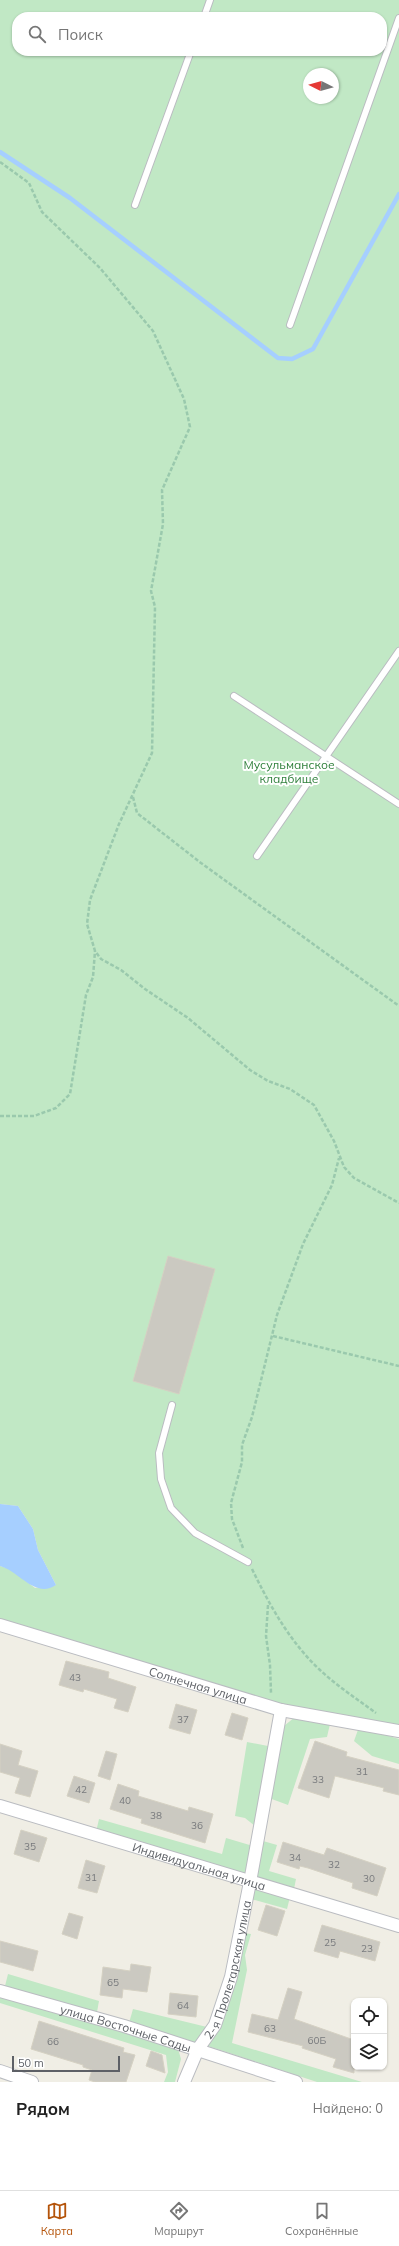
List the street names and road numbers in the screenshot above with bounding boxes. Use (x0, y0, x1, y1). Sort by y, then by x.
street label: Солнечная улица (147, 1663, 249, 1707)
street label: Индивидуальная улица (131, 1839, 268, 1893)
street label: 2-я Пролетарская улица (200, 1899, 254, 2042)
street label: улица Восточные Сады (59, 2001, 193, 2055)

